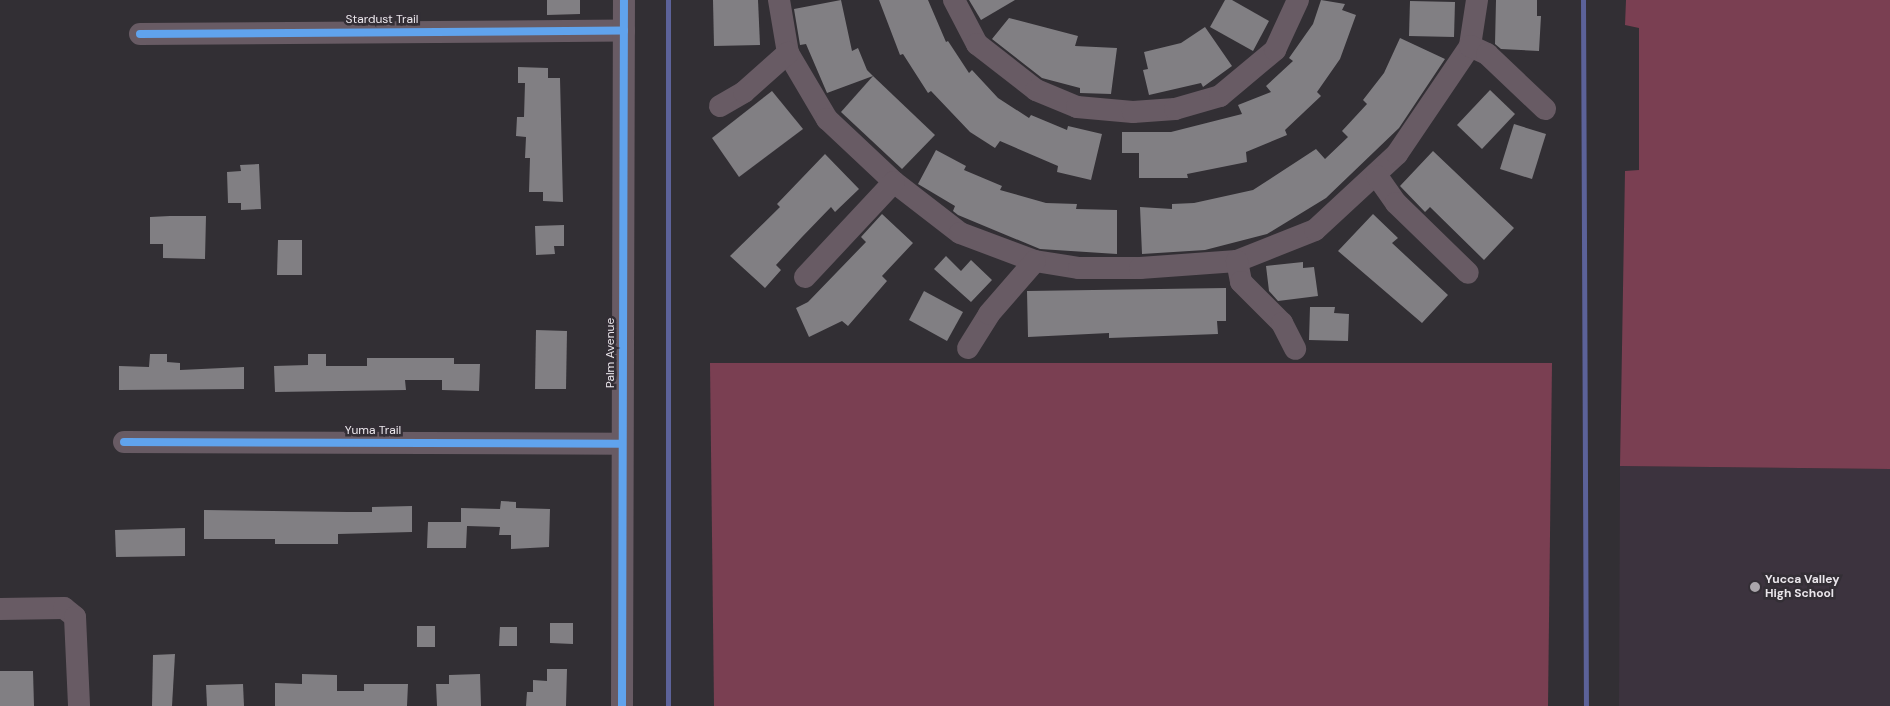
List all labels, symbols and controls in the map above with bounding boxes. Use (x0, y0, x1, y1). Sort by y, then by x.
street label: Stardust Trail (345, 13, 419, 27)
street label: Palm Avenue (604, 318, 618, 388)
street label: Yuma Trail (345, 424, 401, 438)
place label: Yucca Valley High School (1765, 573, 1839, 601)
marker: Yucca Valley High School (1749, 581, 1761, 593)

